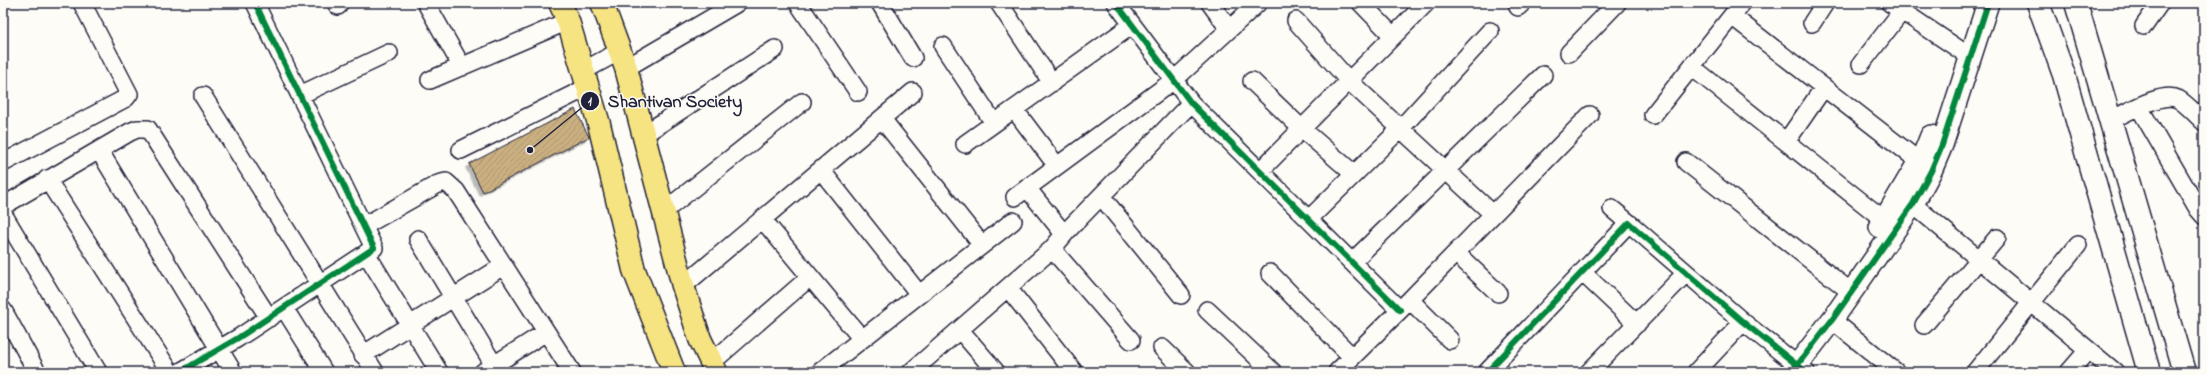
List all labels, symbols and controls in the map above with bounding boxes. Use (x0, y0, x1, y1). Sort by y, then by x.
callout: Shantivan Society (580, 86, 750, 116)
text: Shantivan Society (608, 90, 742, 117)
text: 1 (588, 93, 592, 111)

